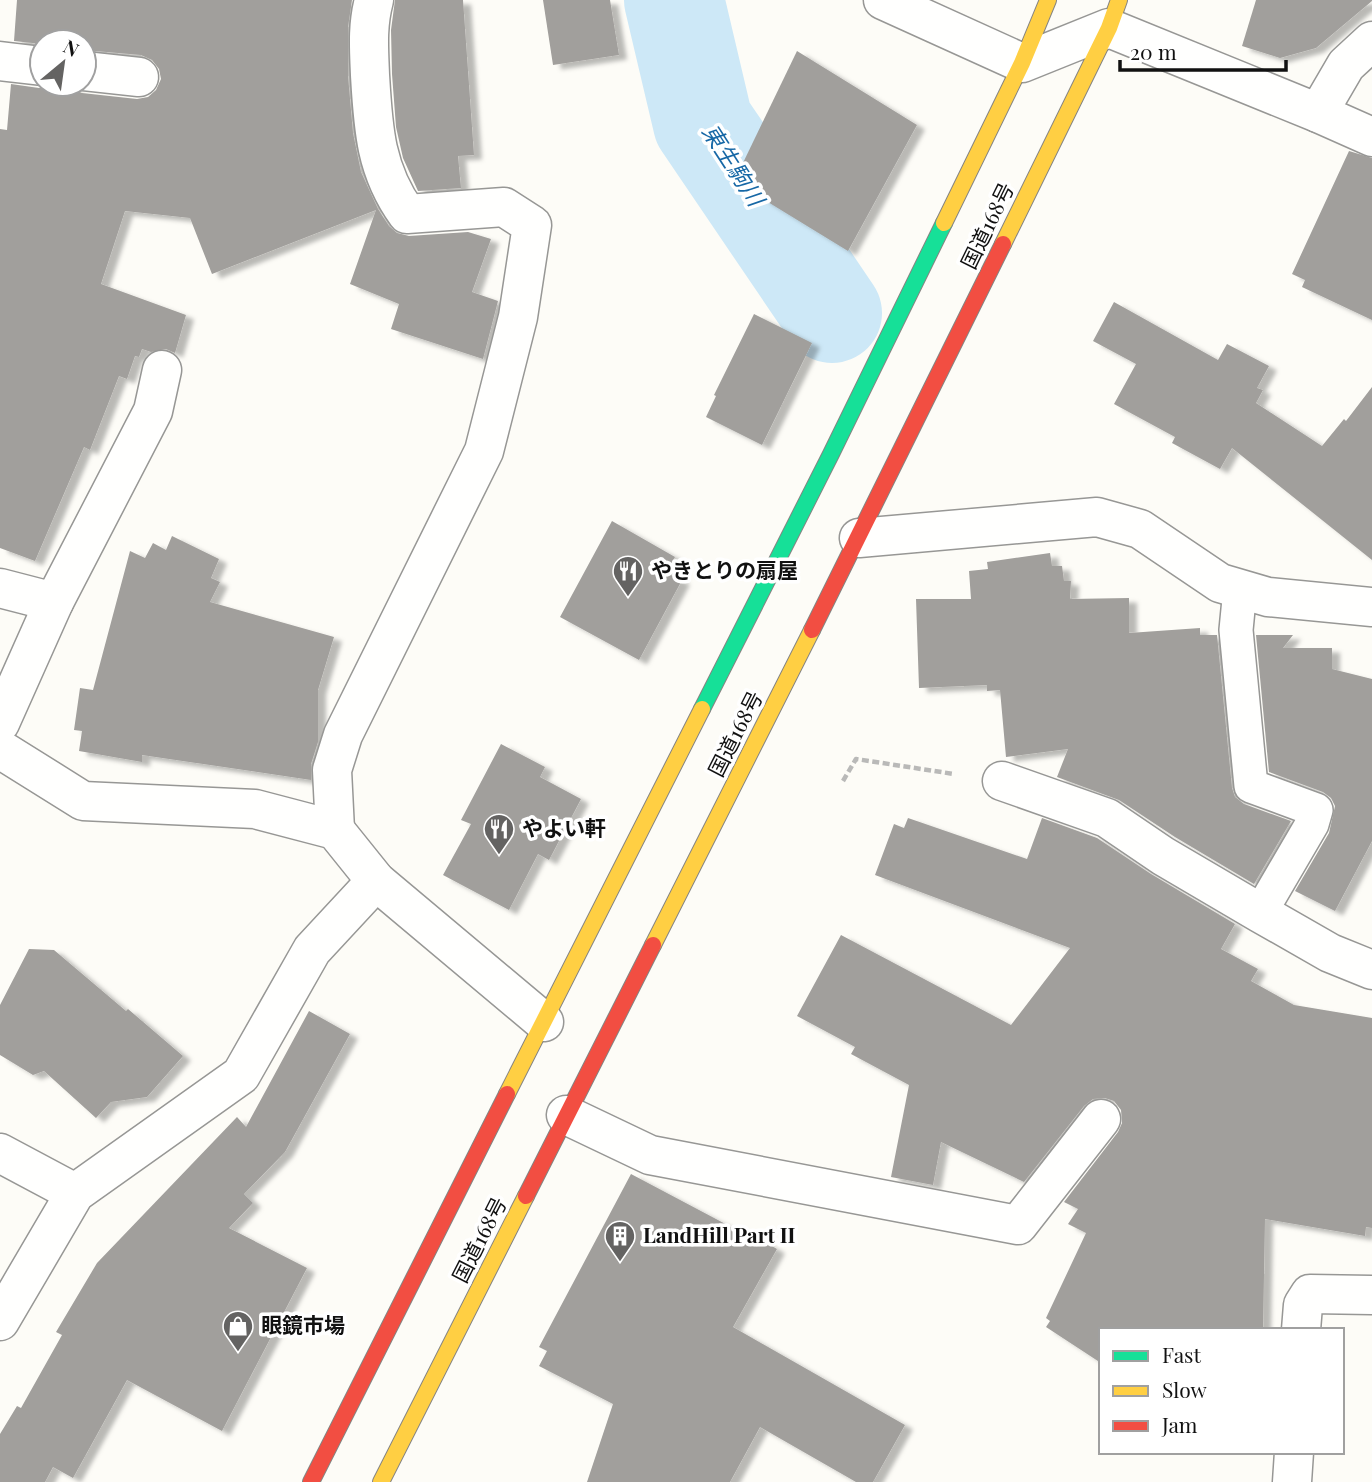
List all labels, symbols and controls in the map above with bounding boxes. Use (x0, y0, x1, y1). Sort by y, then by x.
north arrow (28, 28, 98, 98)
scale bar (1120, 28, 1286, 72)
text: N (59, 33, 84, 62)
text: 20 m (1130, 37, 1177, 65)
water label: 東生駒川 (696, 117, 774, 214)
street label: 国道168号 (953, 177, 1019, 273)
restaurant icon: やきとりの扇屋 (611, 554, 645, 598)
place label: やきとりの扇屋 (651, 555, 798, 583)
street label: 国道168号 (701, 686, 768, 781)
restaurant icon: やよい軒 (482, 812, 516, 856)
place label: やよい軒 (522, 813, 606, 841)
street label: 国道168号 (445, 1192, 512, 1287)
building icon: LandHill Part II (603, 1219, 637, 1263)
place label: LandHill Part II (643, 1220, 796, 1248)
shop icon: 眼鏡市場 (221, 1309, 255, 1353)
place label: 眼鏡市場 (261, 1310, 345, 1338)
legend (1099, 1328, 1344, 1454)
text: Fast (1162, 1340, 1201, 1368)
text: Slow (1162, 1375, 1207, 1403)
text: Jam (1161, 1410, 1198, 1438)

